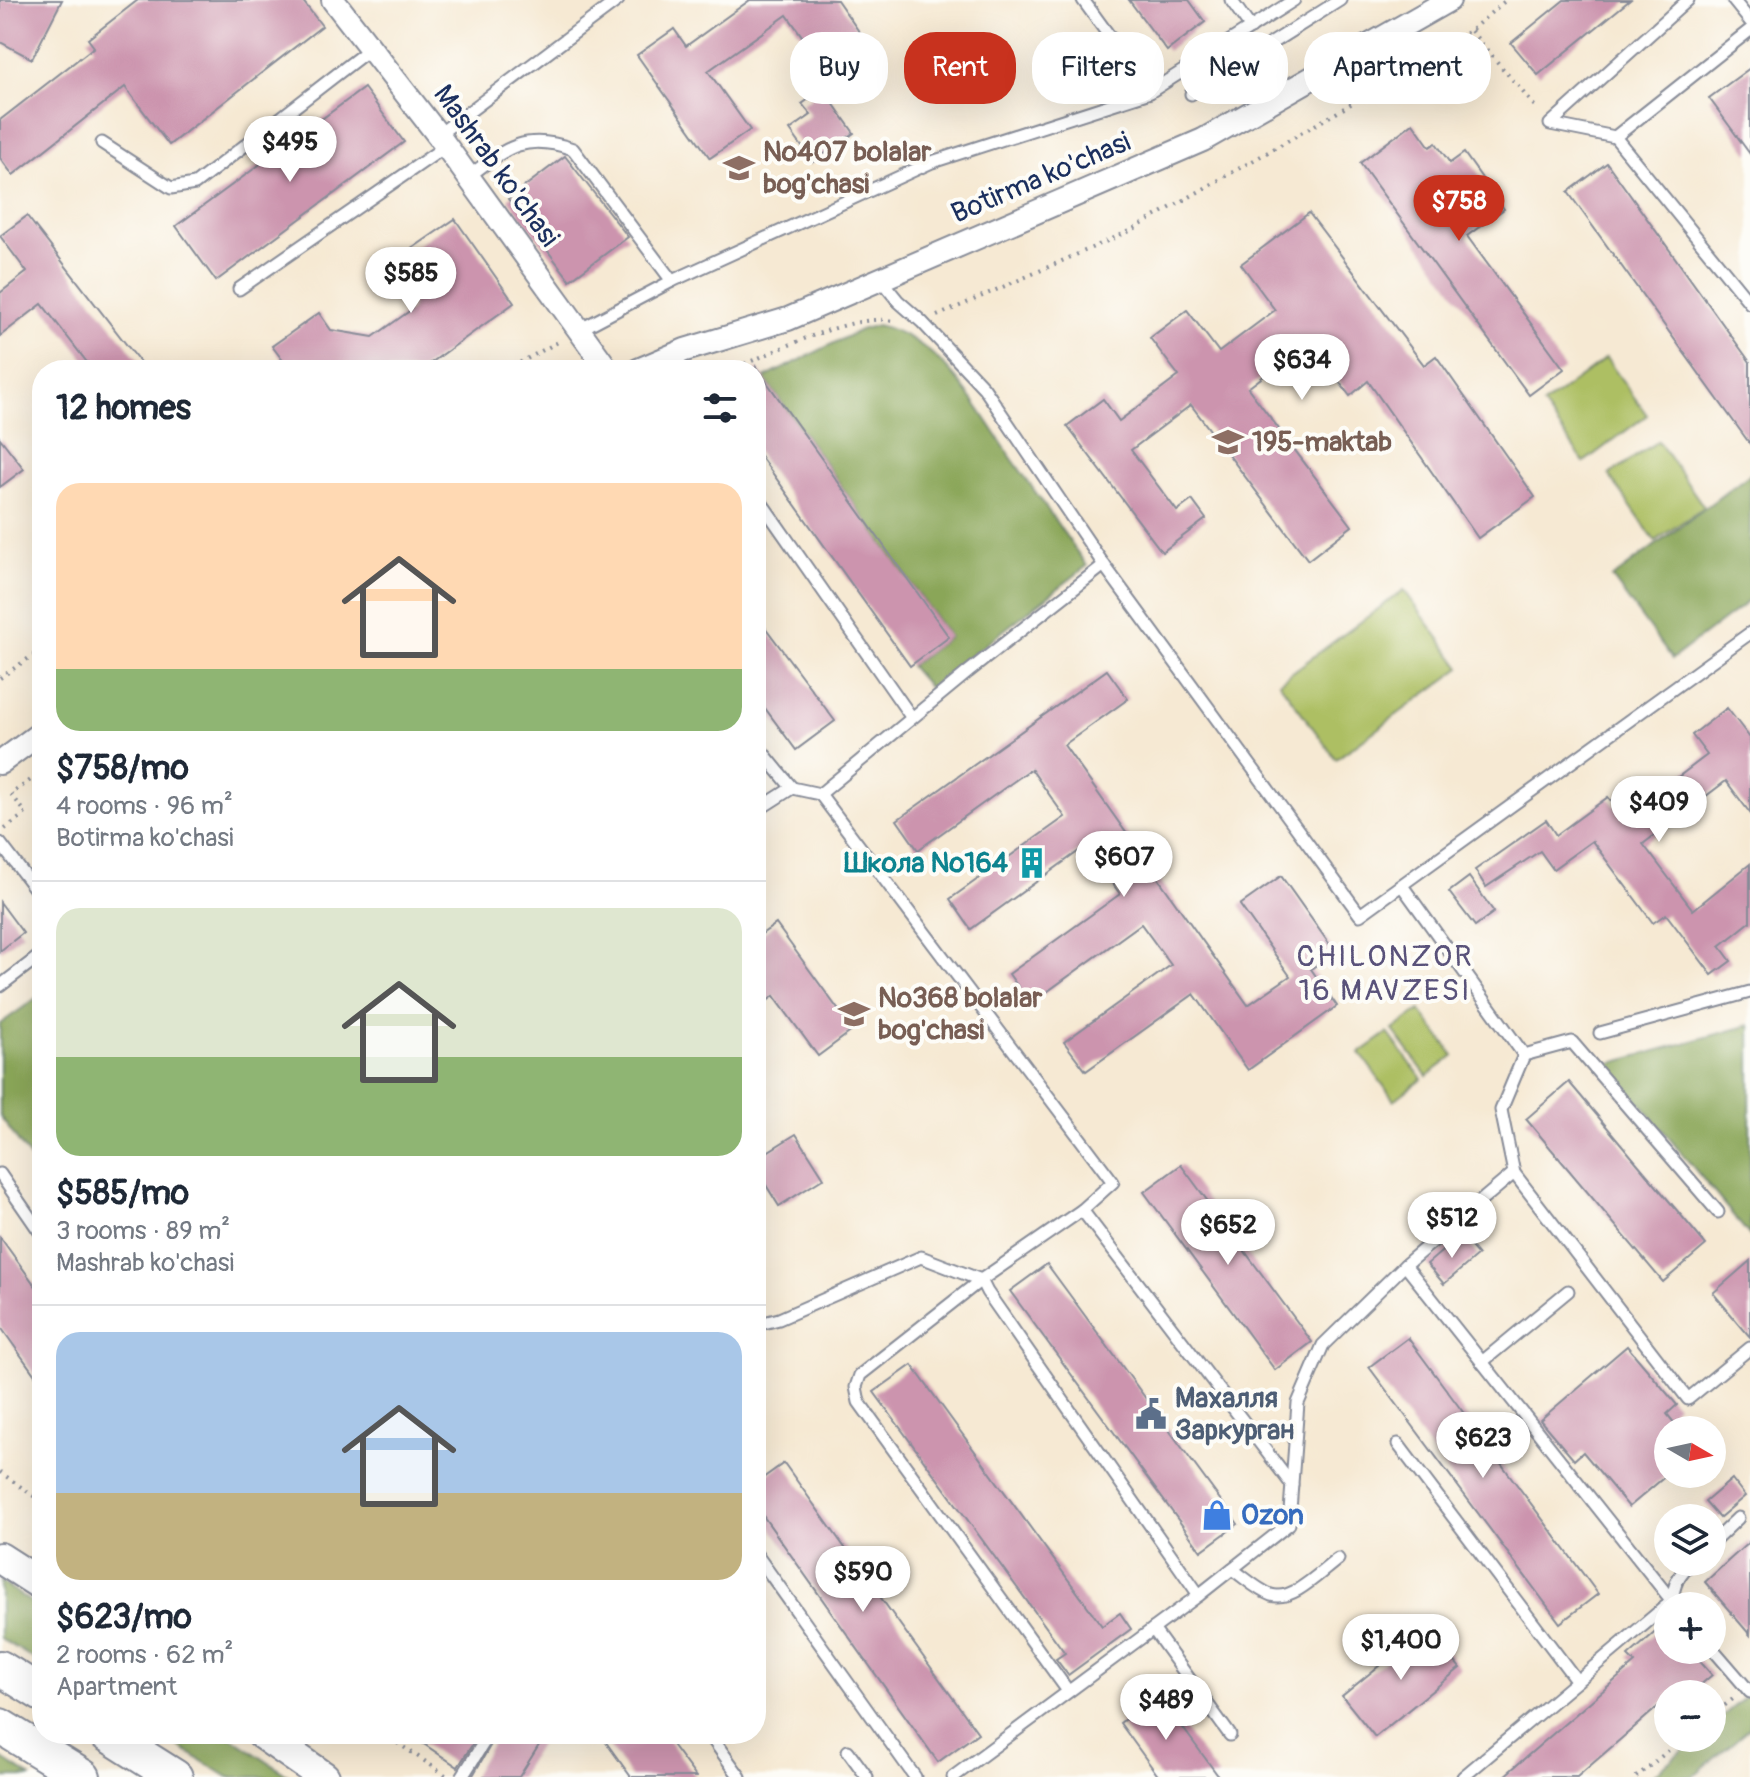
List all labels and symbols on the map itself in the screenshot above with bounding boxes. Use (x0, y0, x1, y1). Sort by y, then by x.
street label: Mashrab ko'chasi (425, 78, 567, 254)
pin: $495 (243, 116, 337, 184)
street label: Botirma ko'chasi (946, 125, 1136, 231)
place label: №407 bolalar bog'chasi (763, 135, 932, 202)
school or university icon: №407 bolalar bog'chasi (722, 151, 756, 185)
pin: $758 (1412, 175, 1506, 243)
pin: $585 (364, 247, 458, 315)
pin: $634 (1255, 334, 1349, 402)
school or university icon: 195-maktab (1211, 425, 1245, 459)
place label: 195-maktab (1252, 425, 1392, 460)
pin: $409 (1612, 776, 1706, 844)
pin: $607 (1077, 831, 1171, 899)
place label: Школа №164 (843, 846, 1009, 881)
building icon: Школа №164 (1015, 846, 1049, 880)
district label: CHILONZOR 16 MAVZESI (1296, 938, 1474, 1009)
place label: №368 bolalar bog'chasi (878, 981, 1043, 1048)
school or university icon: №368 bolalar bog'chasi (837, 997, 871, 1031)
pin: $512 (1405, 1192, 1499, 1260)
pin: $652 (1181, 1199, 1275, 1267)
place label: Махалля Заркурган (1175, 1381, 1294, 1448)
public building icon: Махалля Заркурган (1134, 1397, 1168, 1431)
pin: $623 (1436, 1412, 1530, 1480)
north arrow (1654, 1416, 1726, 1488)
shop icon: Ozon (1200, 1498, 1234, 1532)
place label: Ozon (1241, 1498, 1304, 1533)
pin: $590 (816, 1546, 910, 1614)
pin: $1,400 (1336, 1614, 1466, 1682)
pin: $489 (1119, 1674, 1213, 1742)

